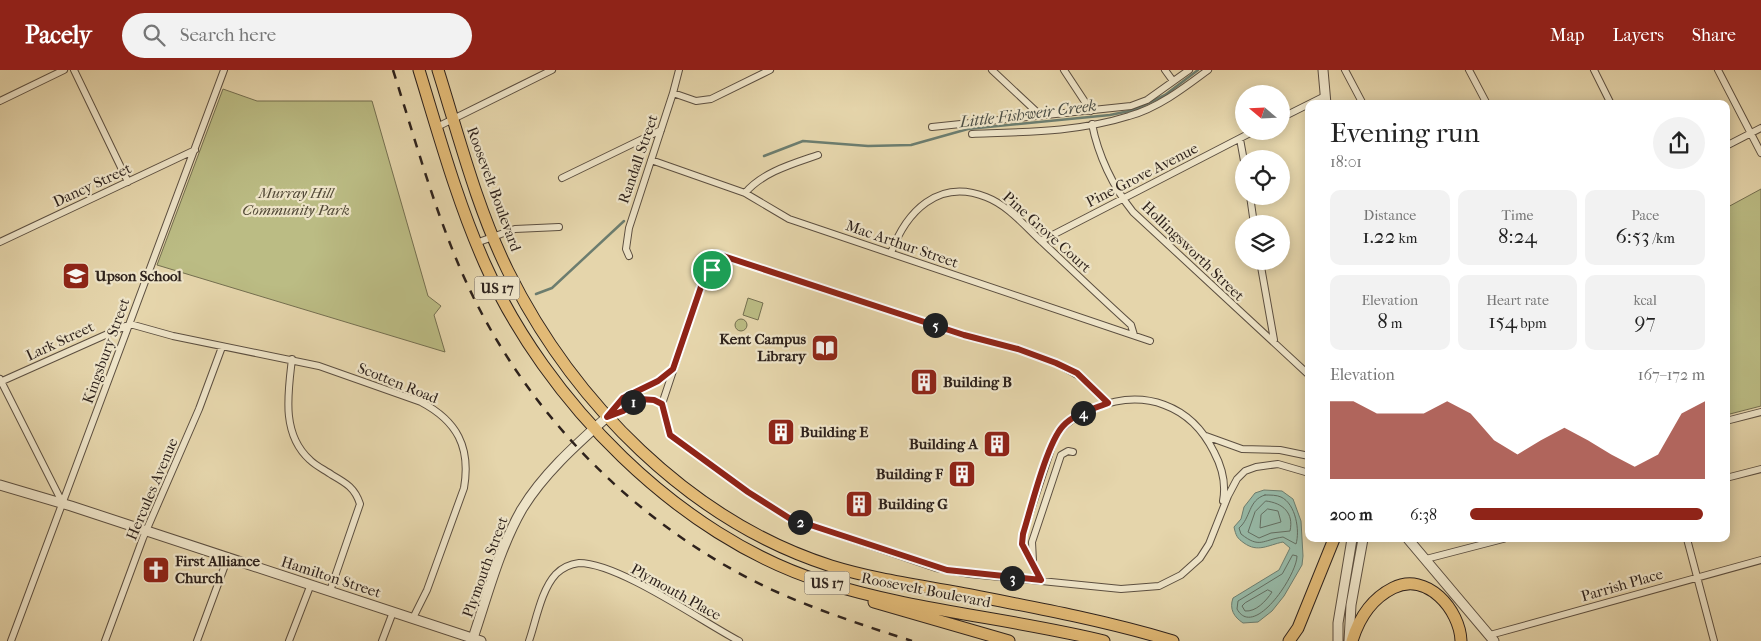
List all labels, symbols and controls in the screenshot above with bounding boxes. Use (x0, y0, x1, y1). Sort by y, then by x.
search box (122, 13, 472, 58)
text: Pacely (25, 21, 92, 49)
icon: search (140, 21, 168, 49)
text: Search here (180, 24, 276, 46)
text: Map (1550, 25, 1584, 46)
text: Layers (1612, 25, 1664, 46)
text: Share (1692, 25, 1736, 46)
north arrow (1235, 85, 1290, 140)
map controls (1235, 85, 1290, 270)
water label: Little Fishweir Creek (958, 96, 1098, 131)
street label: Randall Street (614, 112, 662, 206)
text: Evening run (1330, 116, 1480, 149)
button: share (1653, 117, 1705, 169)
street label: Roosevelt Boulevard (463, 124, 525, 255)
street label: Pine Grove Avenue (1083, 139, 1202, 211)
button: locate (1235, 150, 1290, 205)
text: 18:01 (1330, 152, 1362, 171)
street label: Dancy Street (50, 159, 135, 211)
park label: Murray Hill Community Park (242, 184, 350, 219)
street label: Pine Grove Court (999, 188, 1095, 277)
street label: Hollingsworth Street (1138, 197, 1248, 305)
text: Distance (1364, 207, 1416, 224)
text: Time (1502, 207, 1533, 224)
text: Pace (1631, 207, 1659, 224)
button: layers (1235, 215, 1290, 270)
street label: Mac Arthur Street (843, 216, 961, 272)
text: 1.22 (1362, 224, 1395, 248)
text: 8:24 (1498, 224, 1537, 248)
text: 6:53 (1615, 224, 1650, 248)
text: km (1395, 230, 1417, 247)
text: /km (1650, 230, 1675, 247)
pin (691, 249, 733, 291)
icon: arrive (698, 256, 726, 284)
school or university icon: Upson School (61, 261, 91, 291)
place label: Upson School (94, 267, 183, 285)
road number: US 17 (474, 277, 520, 300)
text: Elevation (1362, 292, 1418, 309)
text: Heart rate (1486, 292, 1549, 309)
text: kcal (1633, 292, 1657, 309)
street label: Kingsbury Street (79, 295, 134, 406)
text: 8 (1377, 309, 1388, 333)
text: 154 (1488, 309, 1517, 333)
text: 97 (1635, 309, 1656, 333)
pin: 5 (922, 312, 948, 338)
text: m (1388, 315, 1402, 332)
text: bpm (1517, 315, 1547, 332)
street label: Lark Street (23, 317, 97, 365)
text: 5 (932, 317, 939, 334)
place label: Kent Campus Library (719, 330, 807, 365)
library icon: Kent Campus Library (810, 333, 840, 363)
street label: Scotten Road (355, 359, 442, 408)
text: Elevation (1330, 365, 1395, 384)
text: 167–172 m (1638, 365, 1705, 384)
building icon: Building B (909, 367, 939, 397)
place label: Building B (943, 373, 1012, 391)
pin: 1 (620, 390, 646, 414)
text: 1 (631, 394, 636, 411)
pin: 4 (1070, 400, 1096, 426)
text: 4 (1079, 405, 1088, 422)
building icon: Building E (766, 417, 796, 447)
place label: Building E (800, 423, 869, 441)
building icon: Building A (982, 429, 1012, 459)
street label: Hercules Avenue (122, 435, 182, 543)
place label: Building A (909, 435, 979, 453)
building icon: Building F (947, 459, 977, 489)
place label: Building F (876, 465, 943, 483)
building icon: Building G (844, 489, 874, 519)
place label: Building G (878, 495, 948, 513)
text: 200 m (1330, 505, 1373, 524)
text: 6:38 (1410, 505, 1437, 524)
pin: 2 (788, 510, 812, 534)
street label: Plymouth Street (458, 514, 512, 620)
text: 2 (797, 514, 804, 531)
place label: First Alliance Church (174, 552, 261, 587)
street label: Hamilton Street (279, 552, 384, 602)
church icon: First Alliance Church (141, 555, 171, 585)
street label: Plymouth Place (628, 560, 725, 624)
street label: Parrish Place (1579, 565, 1666, 605)
pin: 3 (1000, 566, 1024, 590)
street label: Roosevelt Boulevard (860, 569, 993, 612)
text: 3 (1010, 570, 1015, 587)
road number: US 17 (804, 572, 850, 594)

